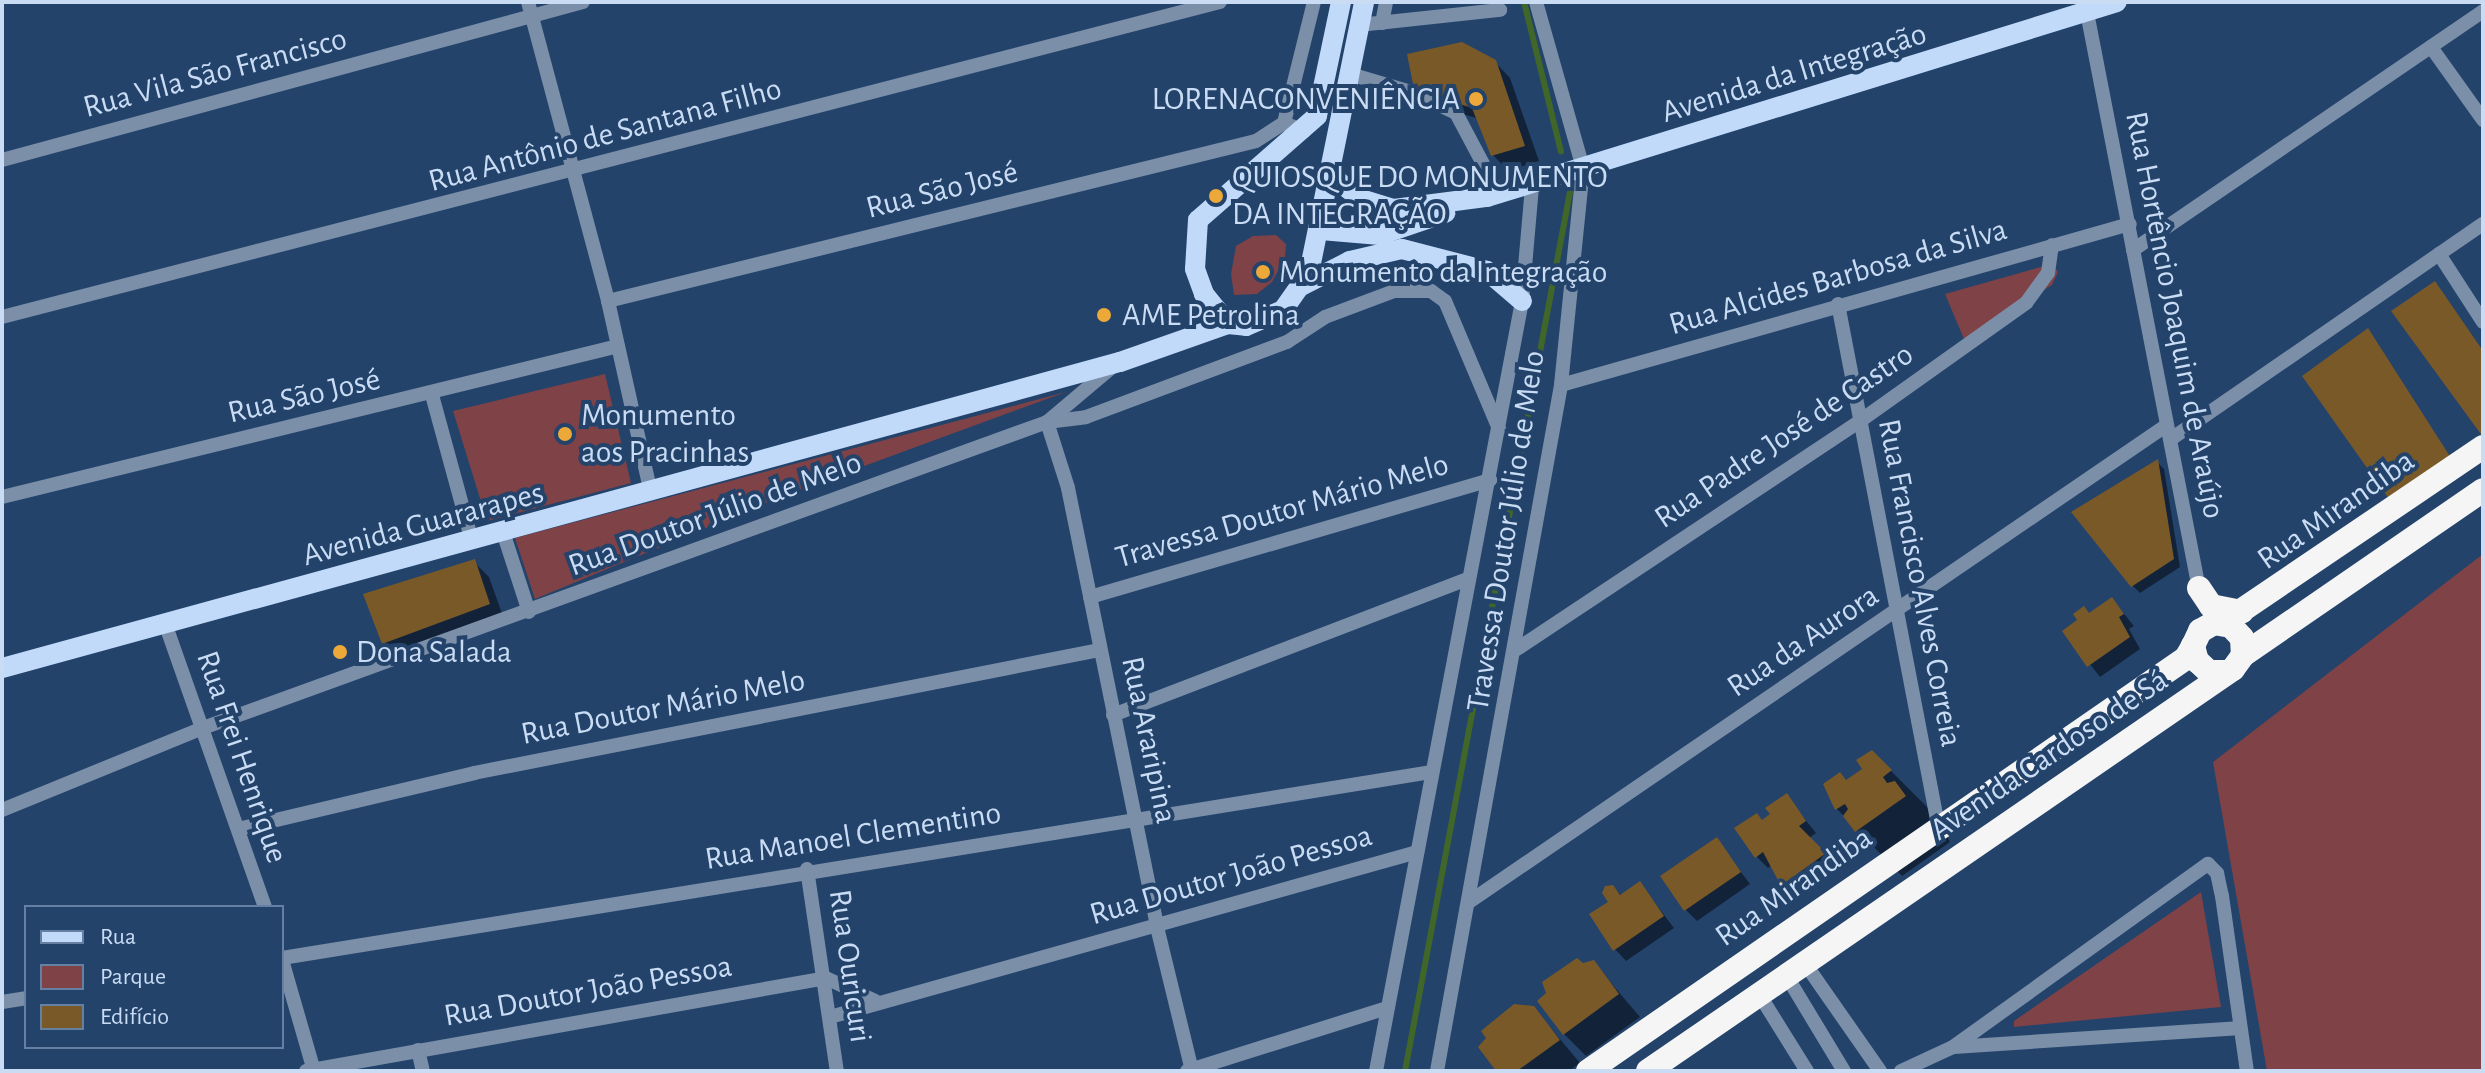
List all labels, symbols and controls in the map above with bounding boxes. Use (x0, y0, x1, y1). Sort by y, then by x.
street label: Avenida da Integração (1657, 14, 1931, 132)
street label: Rua Vila São Francisco (79, 19, 351, 127)
street label: Rua Antônio de Santana Filho (424, 69, 786, 201)
place label: LORENACONVENIÊNCIA (1152, 80, 1460, 118)
marker: LORENACONVENIÊNCIA (1467, 90, 1485, 108)
street label: Rua Hortêncio Joaquim de Araújo (2117, 108, 2233, 522)
street label: Rua São José (862, 153, 1022, 227)
place label: QUIOSQUE DO MONUMENTO DA INTEGRAÇÃO (1232, 159, 1608, 234)
marker: QUIOSQUE DO MONUMENTO DA INTEGRAÇÃO (1207, 187, 1225, 205)
street label: Rua Alcides Barbosa da Silva (1665, 210, 2011, 344)
place label: Monumento da Integração (1279, 253, 1608, 291)
marker: Monumento da Integração (1254, 263, 1272, 281)
place label: AME Petrolina (1122, 296, 1300, 334)
marker: AME Petrolina (1093, 304, 1115, 326)
street label: Rua Padre José de Castro (1647, 335, 1921, 537)
street label: Travessa Doutor Júlio de Melo (1458, 348, 1554, 714)
street label: Rua São José (224, 360, 384, 432)
place label: Monumento aos Pracinhas (581, 397, 749, 472)
street label: Rua Francisco Alves Correia (1869, 416, 1971, 750)
marker: Monumento aos Pracinhas (556, 425, 574, 443)
street label: Rua Mirandiba (2250, 442, 2422, 578)
street label: Rua Doutor Júlio de Melo (563, 443, 867, 585)
street label: Travessa Doutor Mário Melo (1111, 445, 1453, 577)
street label: Avenida Guararapes (298, 473, 548, 575)
street label: Rua da Aurora (1720, 576, 1886, 706)
place label: Dona Salada (356, 633, 512, 671)
marker: Dona Salada (331, 643, 349, 661)
street label: Rua Frei Henrique (188, 646, 296, 868)
street label: Rua Araripina (1113, 653, 1185, 827)
street label: Rua Doutor Mário Melo (518, 661, 808, 753)
street label: Avenida Cardoso de Sá (1923, 661, 2175, 849)
street label: Rua Manoel Clementino (702, 794, 1004, 878)
street label: Rua Doutor João Pessoa (1085, 816, 1377, 934)
street label: Rua Mirandiba (1708, 819, 1880, 955)
street label: Rua Ouricuri (820, 887, 880, 1045)
legend (24, 905, 284, 1049)
text: Rua (100, 925, 136, 949)
street label: Rua Doutor João Pessoa (441, 947, 735, 1035)
text: Parque (100, 965, 166, 989)
text: Edifício (100, 1005, 169, 1029)

